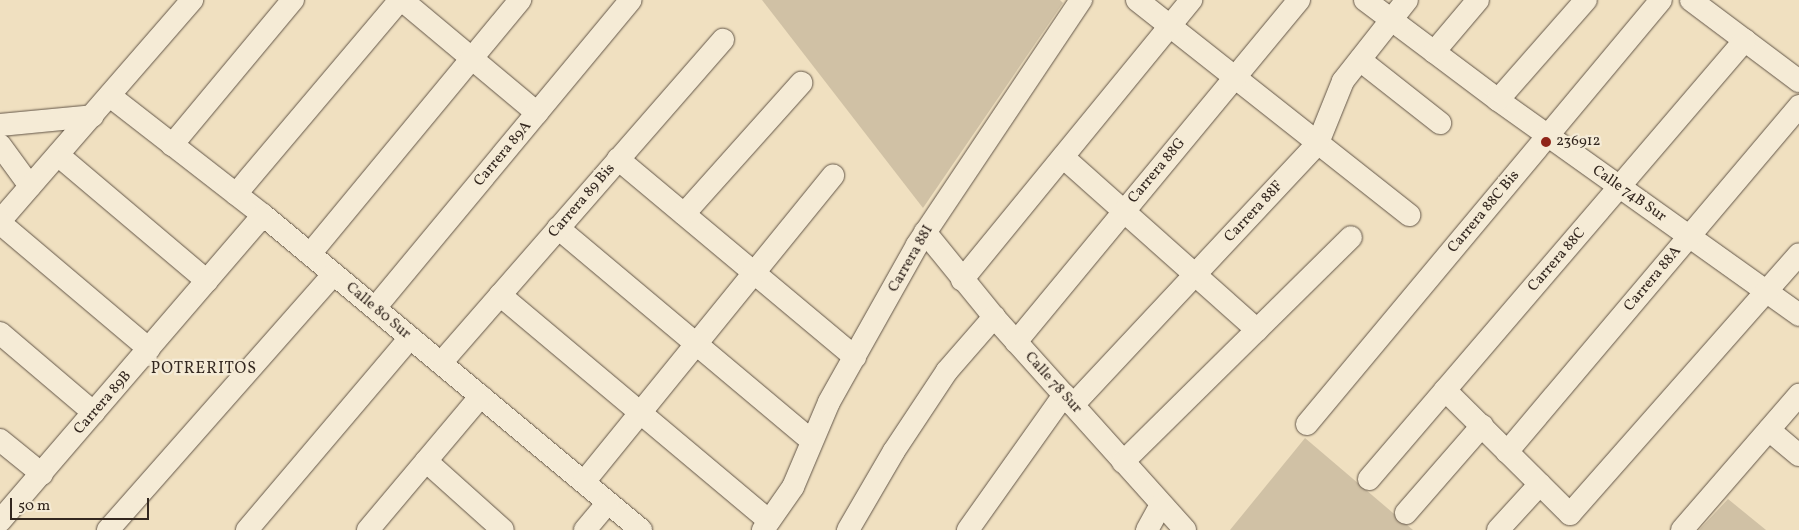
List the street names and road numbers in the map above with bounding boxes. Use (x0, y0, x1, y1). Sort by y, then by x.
street label: Carrera 89A (471, 118, 535, 190)
street label: Carrera 88G (1124, 135, 1190, 207)
street label: Carrera 89 Bis (545, 160, 619, 242)
street label: Calle 74B Sur (1588, 162, 1670, 226)
street label: Carrera 88C Bis (1444, 167, 1524, 257)
street label: Carrera 88F (1221, 178, 1287, 246)
street label: Carrera 88I (885, 222, 937, 296)
street label: Carrera 88C (1524, 224, 1590, 296)
street label: Carrera 88A (1621, 243, 1685, 315)
street label: Calle 80 Sur (342, 279, 414, 343)
street label: Calle 78 Sur (1021, 348, 1085, 418)
street label: Carrera 89B (70, 367, 136, 439)

